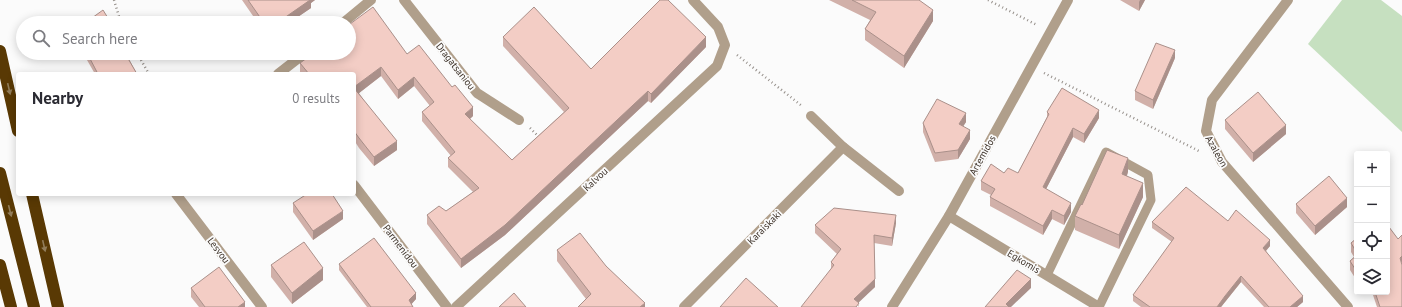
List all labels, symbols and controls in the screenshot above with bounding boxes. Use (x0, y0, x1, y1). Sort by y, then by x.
search box (16, 16, 356, 60)
icon: search (30, 27, 52, 49)
text: Search here (62, 29, 138, 48)
street label: Dragatsaniou (433, 40, 478, 93)
one-way arrow (6, 83, 12, 95)
text: Nearby (32, 87, 83, 109)
text: 0 results (292, 90, 340, 107)
street label: Artemidos (966, 133, 999, 177)
street label: Azaleon (1202, 133, 1231, 169)
map controls (1354, 151, 1390, 295)
button: + (1354, 151, 1390, 187)
street label: Kalvou (580, 165, 610, 194)
button: − (1354, 187, 1390, 223)
one-way arrow (7, 204, 13, 217)
street label: Karaiskaki (744, 207, 784, 247)
street label: Parmenidou (380, 222, 421, 271)
button: locate (1354, 223, 1390, 259)
street label: Lesvou (205, 235, 233, 266)
one-way arrow (42, 239, 48, 252)
street label: Egkomis (1005, 247, 1042, 276)
button: layers (1354, 259, 1390, 295)

